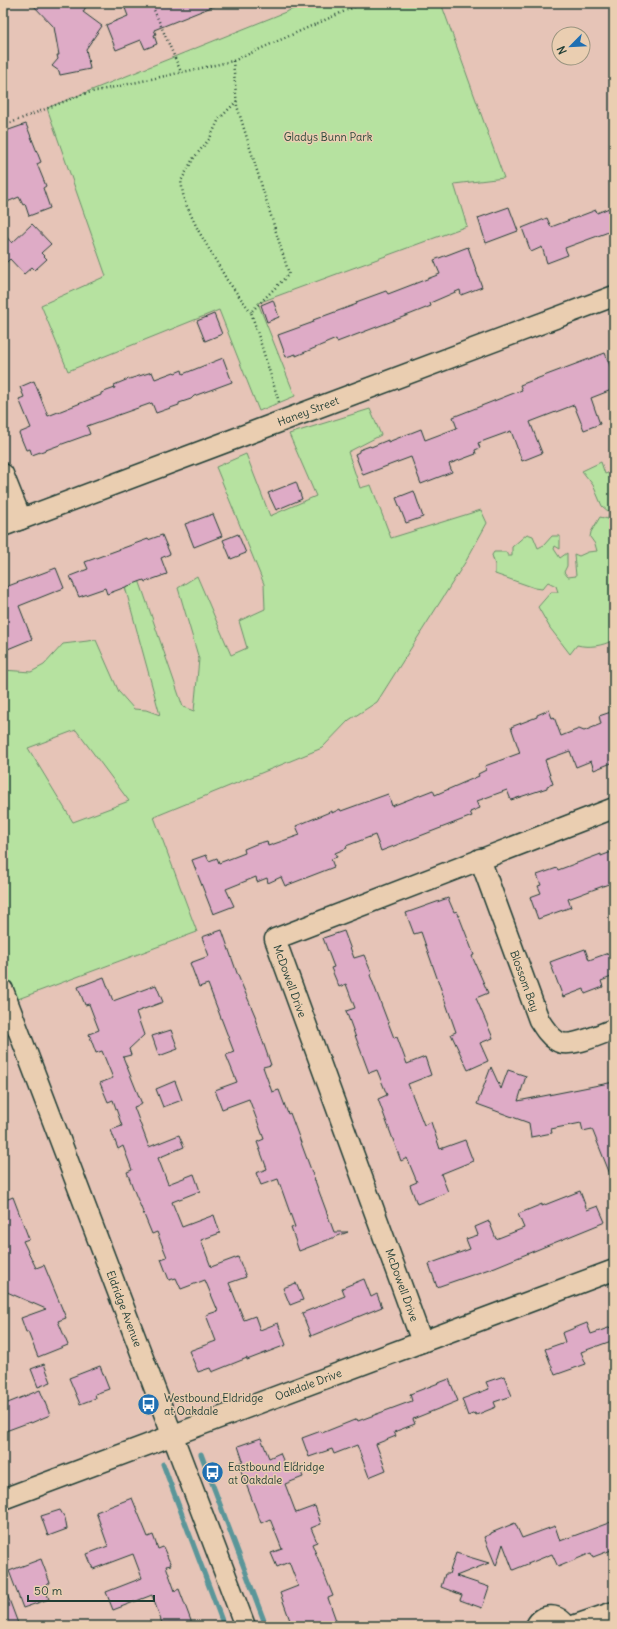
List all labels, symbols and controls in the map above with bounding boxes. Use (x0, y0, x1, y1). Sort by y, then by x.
north arrow (551, 26, 591, 66)
text: N (554, 44, 570, 56)
park label: Gladys Bunn Park (284, 130, 373, 144)
street label: Haney Street (275, 393, 341, 429)
street label: McDowell Drive (270, 943, 310, 1019)
street label: Blossom Bay (507, 949, 542, 1014)
street label: McDowell Drive (382, 1247, 422, 1323)
street label: Eldridge Avenue (103, 1269, 145, 1349)
street label: Oakdale Drive (273, 1366, 344, 1403)
bus stop icon: Westbound Eldridge at Oakdale (136, 1391, 162, 1417)
place label: Westbound Eldridge at Oakdale (164, 1391, 263, 1418)
bus stop icon: Eastbound Eldridge at Oakdale (200, 1460, 226, 1486)
place label: Eastbound Eldridge at Oakdale (228, 1460, 324, 1487)
scale bar (28, 1577, 154, 1603)
text: 50 m (34, 1583, 63, 1598)

